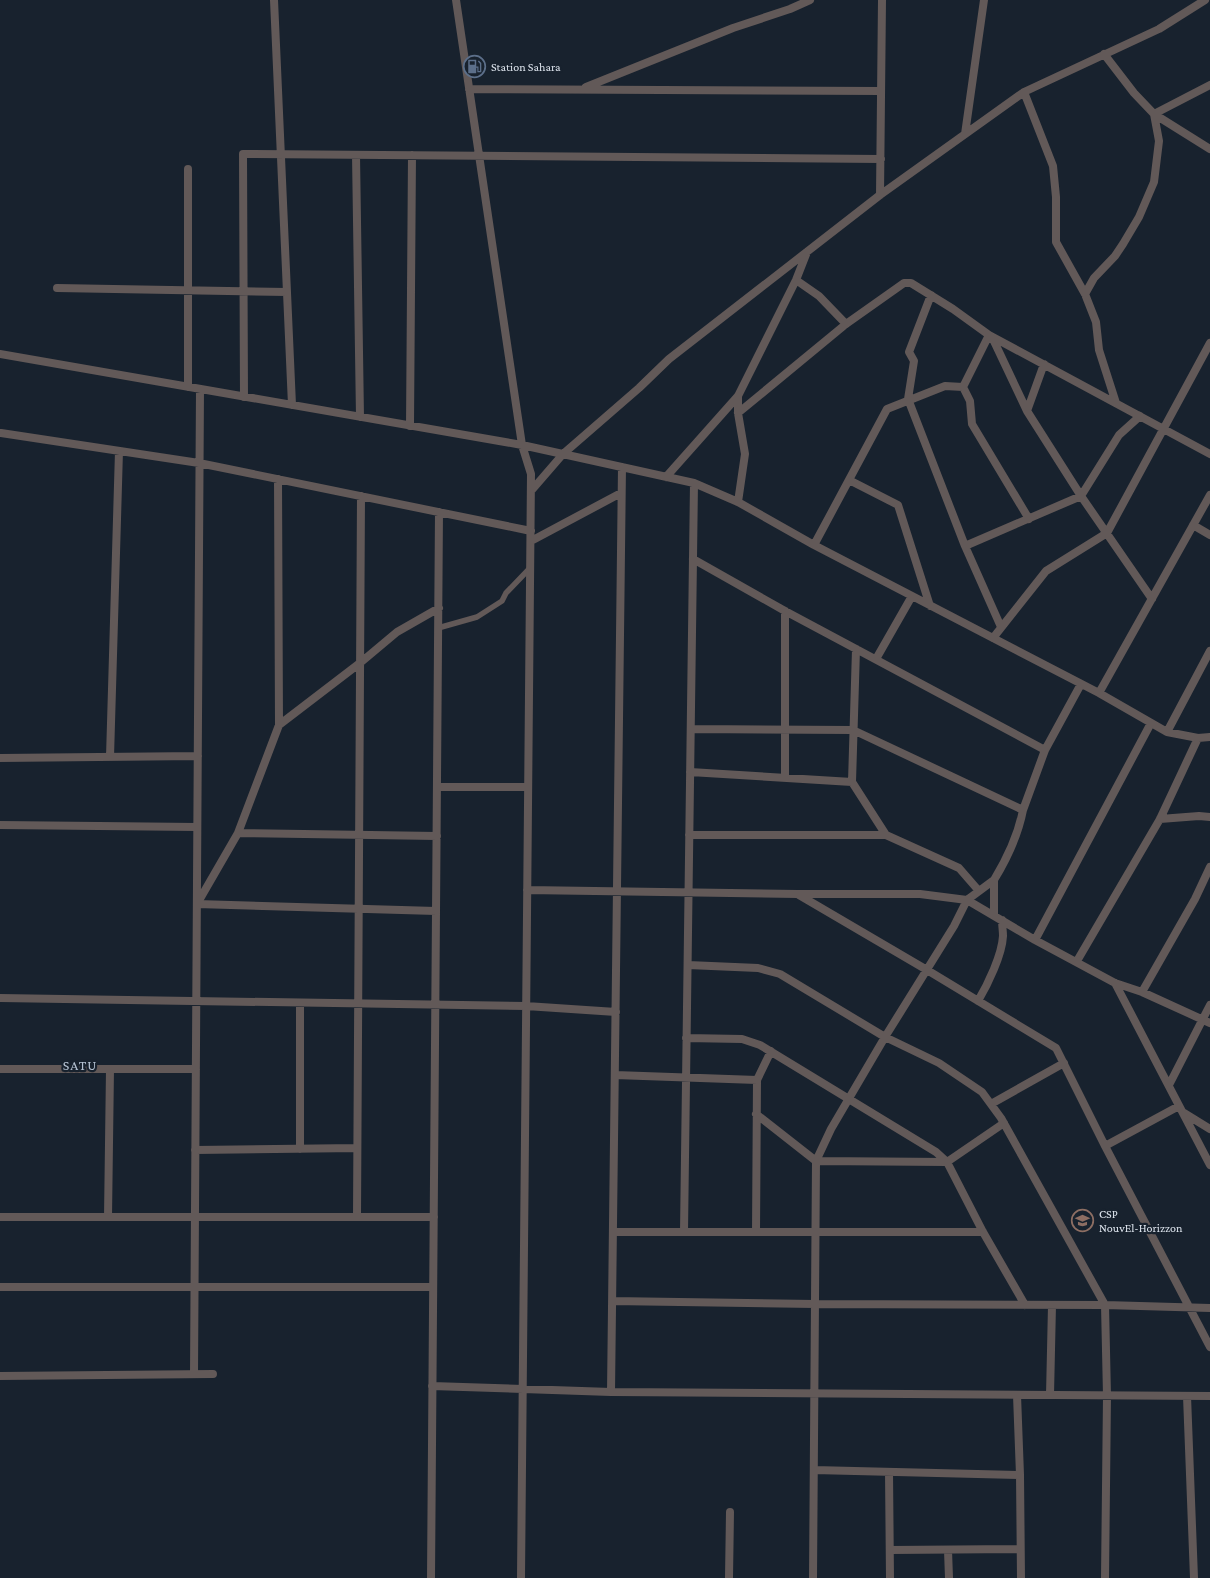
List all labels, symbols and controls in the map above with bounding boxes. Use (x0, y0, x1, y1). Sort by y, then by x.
fuel station icon: Station Sahara (463, 55, 487, 79)
place label: Station Sahara (491, 60, 561, 74)
district label: SATU (63, 1057, 97, 1073)
place label: CSP NouvEl-Horizzon (1099, 1207, 1183, 1235)
school or university icon: CSP NouvEl-Horizzon (1071, 1209, 1095, 1233)

